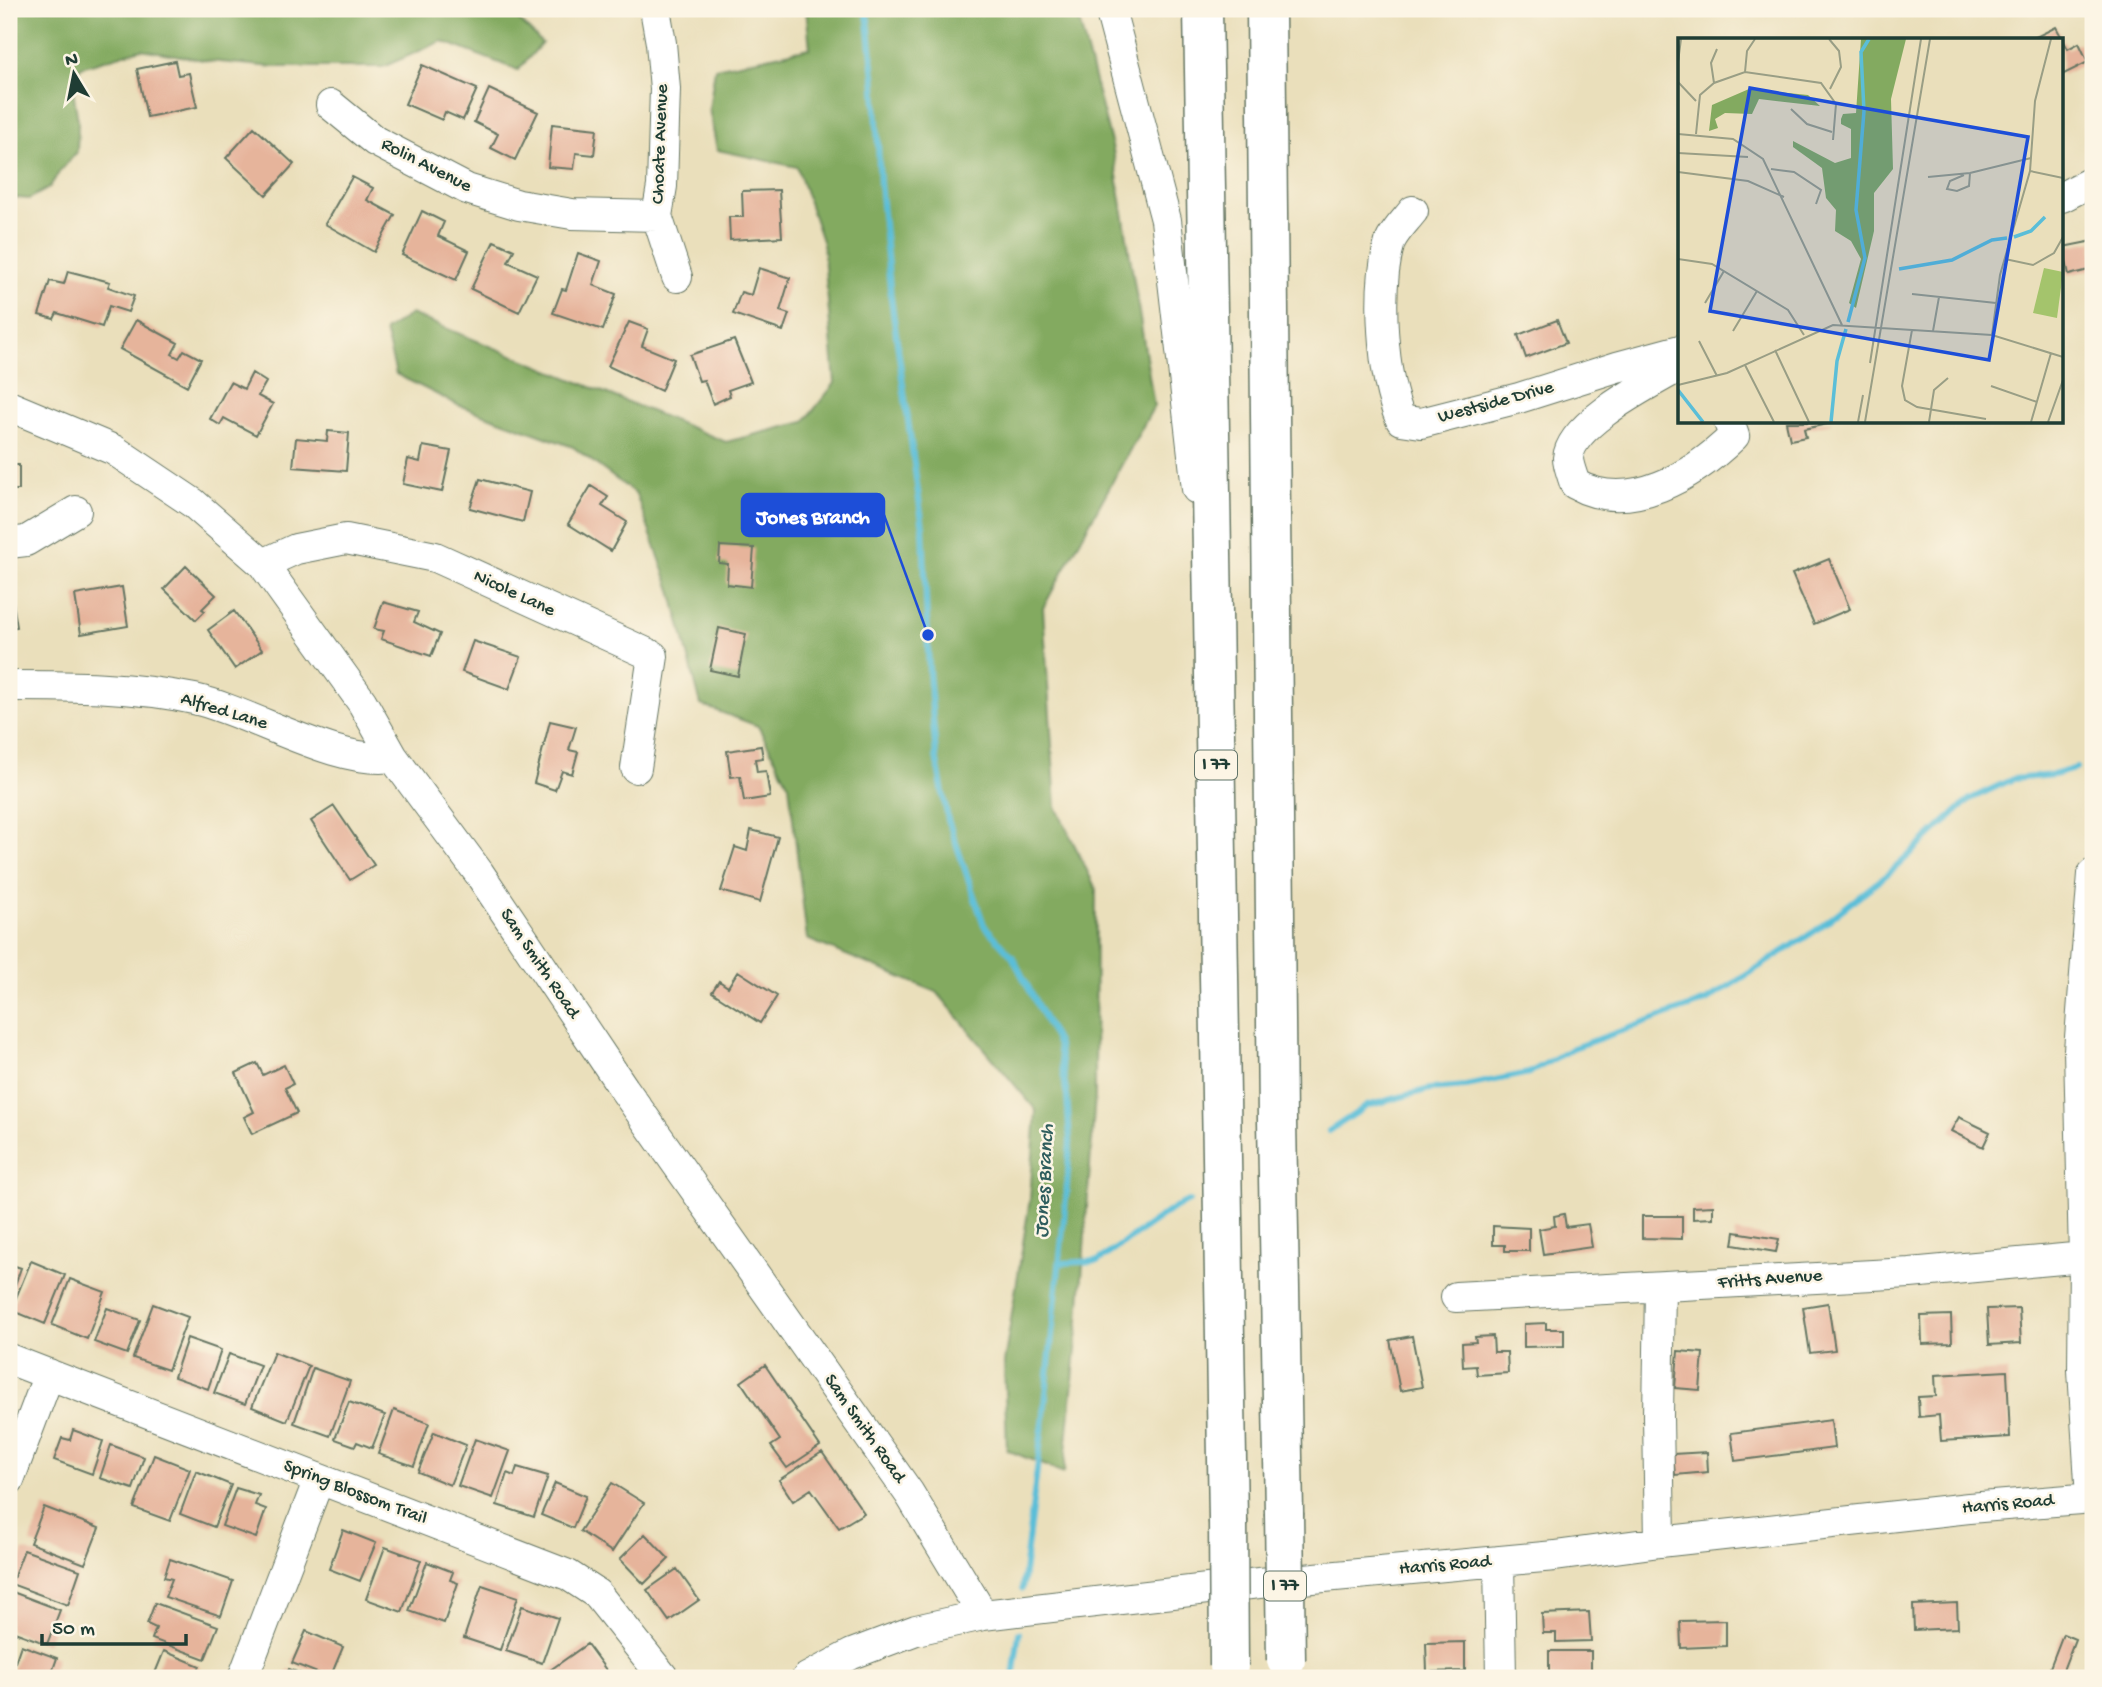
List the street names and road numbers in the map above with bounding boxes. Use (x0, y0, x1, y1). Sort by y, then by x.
street label: Choate Avenue (647, 83, 675, 204)
street label: Rolin Avenue (377, 133, 475, 199)
street label: Westside Drive (1436, 376, 1556, 429)
street label: Nicole Lane (469, 565, 559, 623)
street label: Alfred Lane (178, 688, 270, 736)
road number: I 77 (1195, 750, 1237, 780)
street label: Sam Smith Road (494, 905, 585, 1025)
street label: Fritts Avenue (1716, 1265, 1823, 1295)
street label: Sam Smith Road (818, 1370, 911, 1489)
street label: Spring Blossom Trail (280, 1455, 430, 1531)
street label: Harris Road (1961, 1489, 2057, 1520)
street label: Harris Road (1398, 1550, 1494, 1581)
road number: I 77 (1264, 1572, 1306, 1601)

